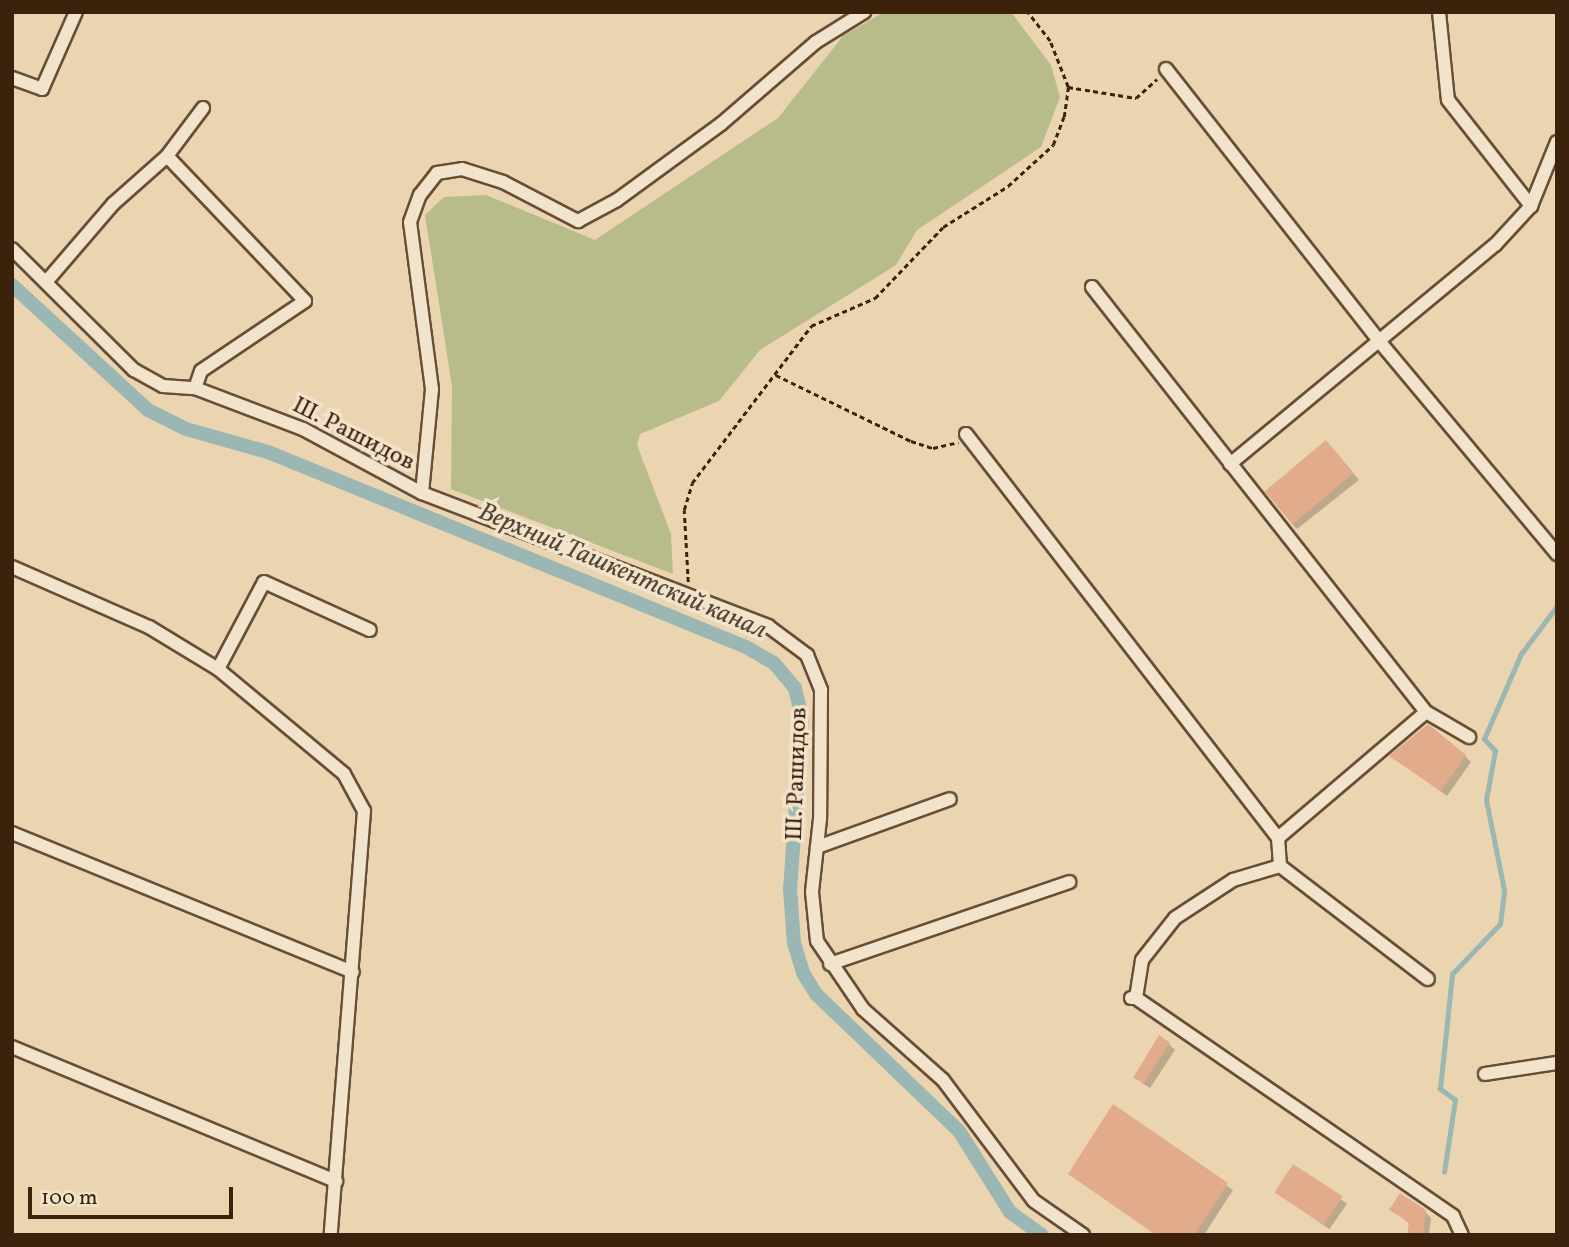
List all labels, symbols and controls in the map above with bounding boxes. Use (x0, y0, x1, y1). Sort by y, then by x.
street label: Ш. Рашидов (287, 392, 419, 478)
water label: Верхний Ташкентский канал (473, 497, 771, 647)
street label: Ш. Рашидов (781, 707, 815, 841)
scale bar (32, 1174, 236, 1218)
text: 100 m (41, 1184, 98, 1213)

